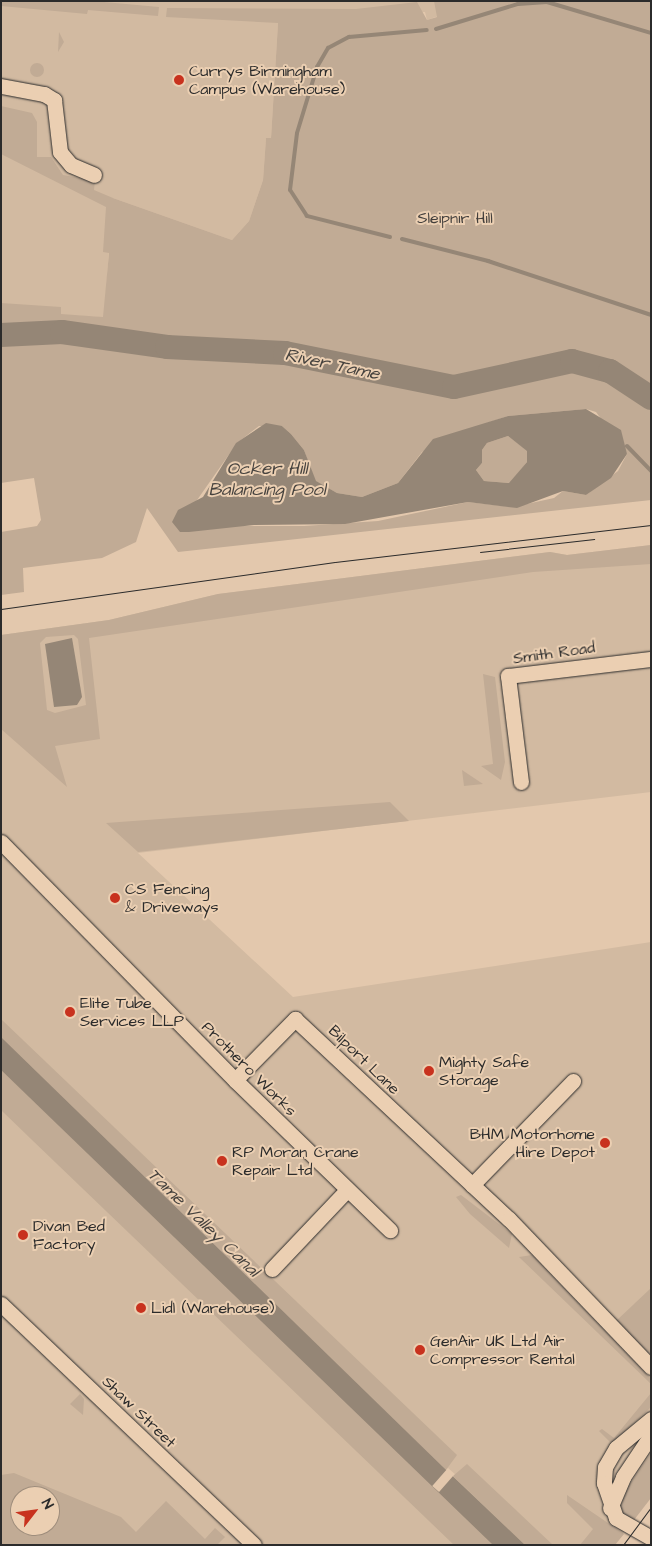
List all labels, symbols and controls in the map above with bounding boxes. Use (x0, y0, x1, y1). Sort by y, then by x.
place label: Currys Birmingham Campus (Warehouse) (189, 61, 345, 99)
marker: Currys Birmingham Campus (Warehouse) (173, 74, 185, 86)
park label: Sleipnir Hill (417, 208, 493, 228)
water label: River Tame (283, 344, 381, 386)
water label: Ocker Hill Balancing Pool (208, 459, 326, 502)
street label: Smith Road (512, 638, 596, 668)
place label: CS Fencing & Driveways (125, 879, 219, 917)
marker: CS Fencing & Driveways (109, 892, 121, 904)
place label: Elite Tube Services LLP (80, 993, 184, 1031)
marker: Elite Tube Services LLP (64, 1006, 76, 1018)
street label: Prothero Works (198, 1018, 300, 1120)
street label: Bilport Lane (324, 1021, 404, 1099)
place label: Mighty Safe Storage (439, 1052, 529, 1090)
marker: Mighty Safe Storage (423, 1065, 435, 1077)
place label: BHM Motorhome Hire Depot (470, 1124, 595, 1162)
marker: BHM Motorhome Hire Depot (599, 1137, 611, 1149)
place label: RP Moran Crane Repair Ltd (232, 1142, 359, 1180)
marker: RP Moran Crane Repair Ltd (216, 1155, 228, 1167)
water label: Tame Valley Canal (143, 1164, 263, 1282)
place label: Divan Bed Factory (33, 1216, 105, 1254)
marker: Divan Bed Factory (17, 1229, 29, 1241)
place label: Lidl (Warehouse) (151, 1298, 274, 1318)
marker: Lidl (Warehouse) (135, 1302, 147, 1314)
place label: GenAir UK Ltd Air Compressor Rental (430, 1331, 575, 1369)
marker: GenAir UK Ltd Air Compressor Rental (414, 1344, 426, 1356)
street label: Shaw Street (98, 1372, 180, 1452)
north arrow (10, 1486, 60, 1536)
text: N (36, 1495, 58, 1513)

